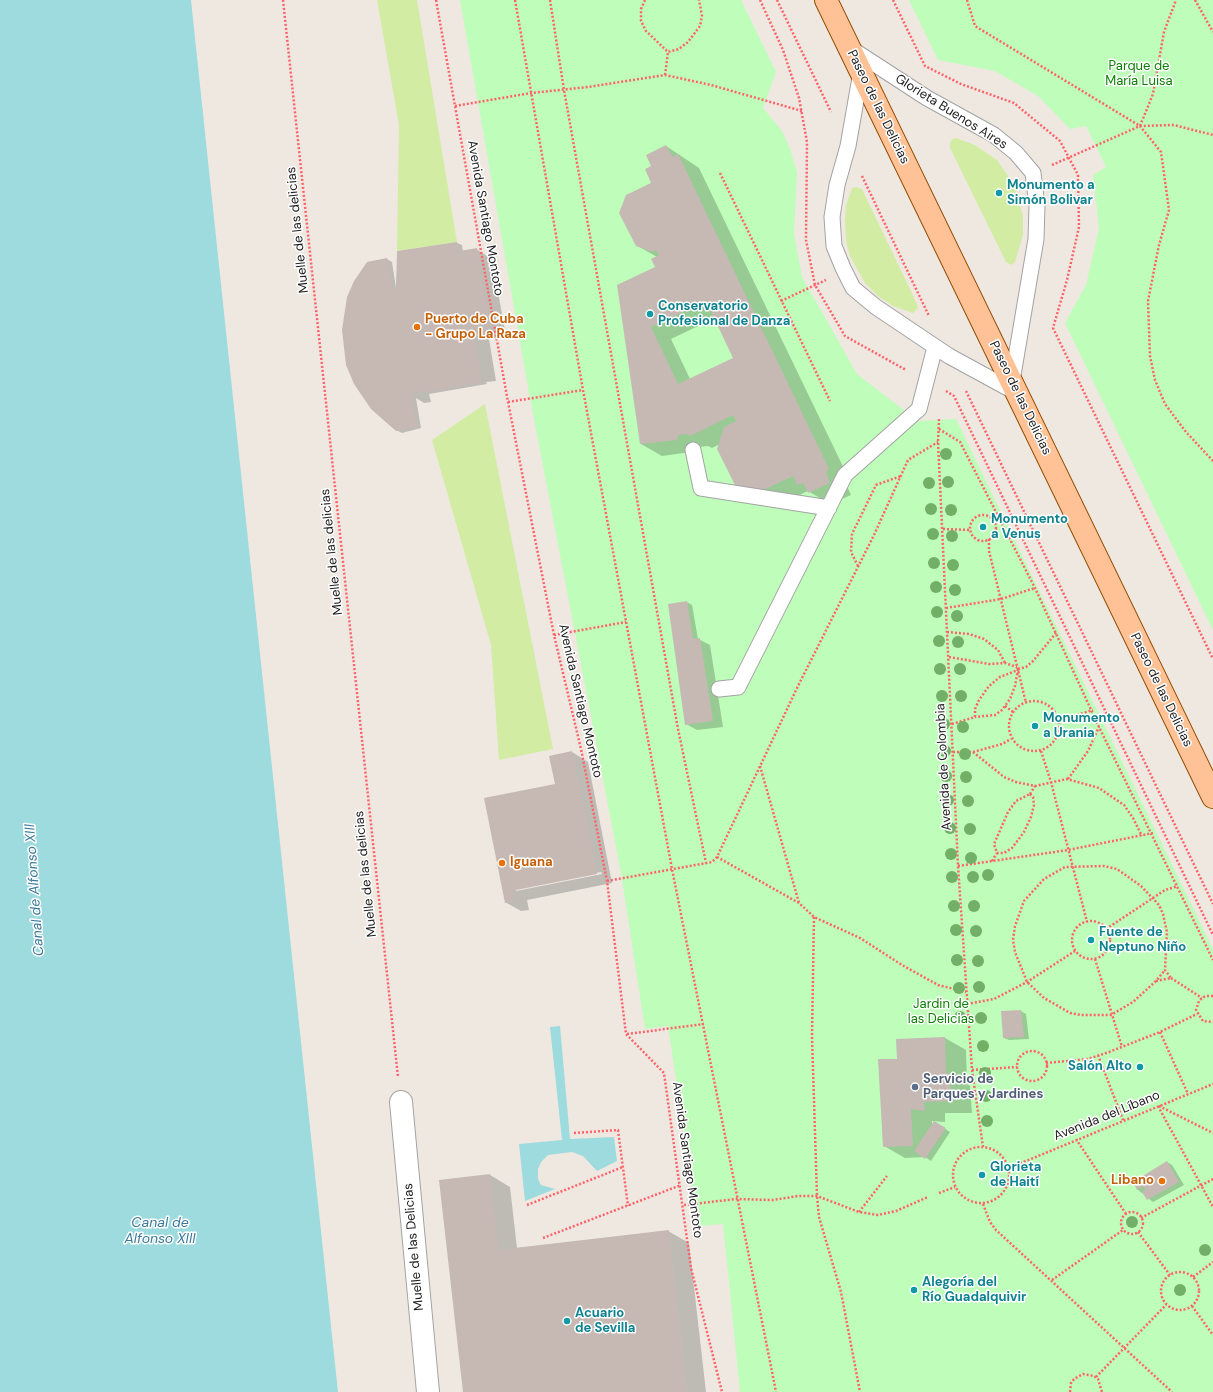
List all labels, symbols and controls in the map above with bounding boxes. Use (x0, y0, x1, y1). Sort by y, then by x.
street label: Paseo de las Delicias (844, 47, 912, 167)
park label: Parque de María Luisa (1105, 59, 1173, 90)
street label: Glorieta Buenos Aires (892, 71, 1010, 153)
street label: Avenida Santiago Montoto (464, 139, 506, 297)
street label: Muelle de las delicias (284, 166, 312, 294)
place label: Monumento a Simón Bolivar (1007, 178, 1095, 209)
marker: Monumento a Simón Bolivar (994, 188, 1004, 198)
place label: Conservatorio Profesional de Danza (658, 299, 790, 330)
marker: Conservatorio Profesional de Danza (645, 309, 655, 319)
place label: Puerto de Cuba - Grupo La Raza (425, 312, 526, 343)
marker: Puerto de Cuba - Grupo La Raza (412, 322, 422, 332)
street label: Paseo de las Delicias (986, 338, 1054, 458)
street label: Muelle de las delicias (318, 488, 346, 616)
place label: Monumento a Venus (991, 512, 1068, 543)
marker: Monumento a Venus (978, 522, 988, 532)
street label: Avenida Santiago Montoto (555, 622, 605, 780)
street label: Paseo de las Delicias (1127, 630, 1195, 750)
street label: Avenida de Colombia (933, 703, 955, 831)
place label: Monumento a Urania (1043, 711, 1120, 742)
marker: Monumento a Urania (1030, 721, 1040, 731)
street label: Muelle de las delicias (352, 810, 380, 938)
water label: Canal de Alfonso XIII (22, 823, 48, 957)
place label: Iguana (510, 855, 553, 871)
marker: Iguana (497, 858, 507, 868)
place label: Fuente de Neptuno Niño (1099, 925, 1186, 956)
marker: Fuente de Neptuno Niño (1086, 935, 1096, 945)
park label: Jardin de las Delicias (908, 997, 974, 1028)
place label: Salón Alto (1068, 1059, 1132, 1075)
marker: Salón Alto (1135, 1062, 1145, 1072)
place label: Servicio de Parques y Jardines (923, 1072, 1043, 1103)
street label: Avenida Santiago Montoto (668, 1081, 706, 1239)
marker: Servicio de Parques y Jardines (910, 1082, 920, 1092)
street label: Avenida del Líbano (1052, 1088, 1162, 1144)
place label: Glorieta de Haití (990, 1160, 1041, 1191)
marker: Glorieta de Haití (977, 1170, 987, 1180)
place label: Libano (1111, 1173, 1154, 1189)
marker: Libano (1157, 1176, 1167, 1186)
street label: Muelle de las Delicias (401, 1183, 427, 1311)
water label: Canal de Alfonso XIII (125, 1215, 195, 1248)
place label: Alegoría del Río Guadalquivir (922, 1275, 1026, 1306)
marker: Alegoría del Río Guadalquivir (909, 1285, 919, 1295)
place label: Acuario de Sevilla (575, 1306, 635, 1337)
marker: Acuario de Sevilla (562, 1316, 572, 1326)

